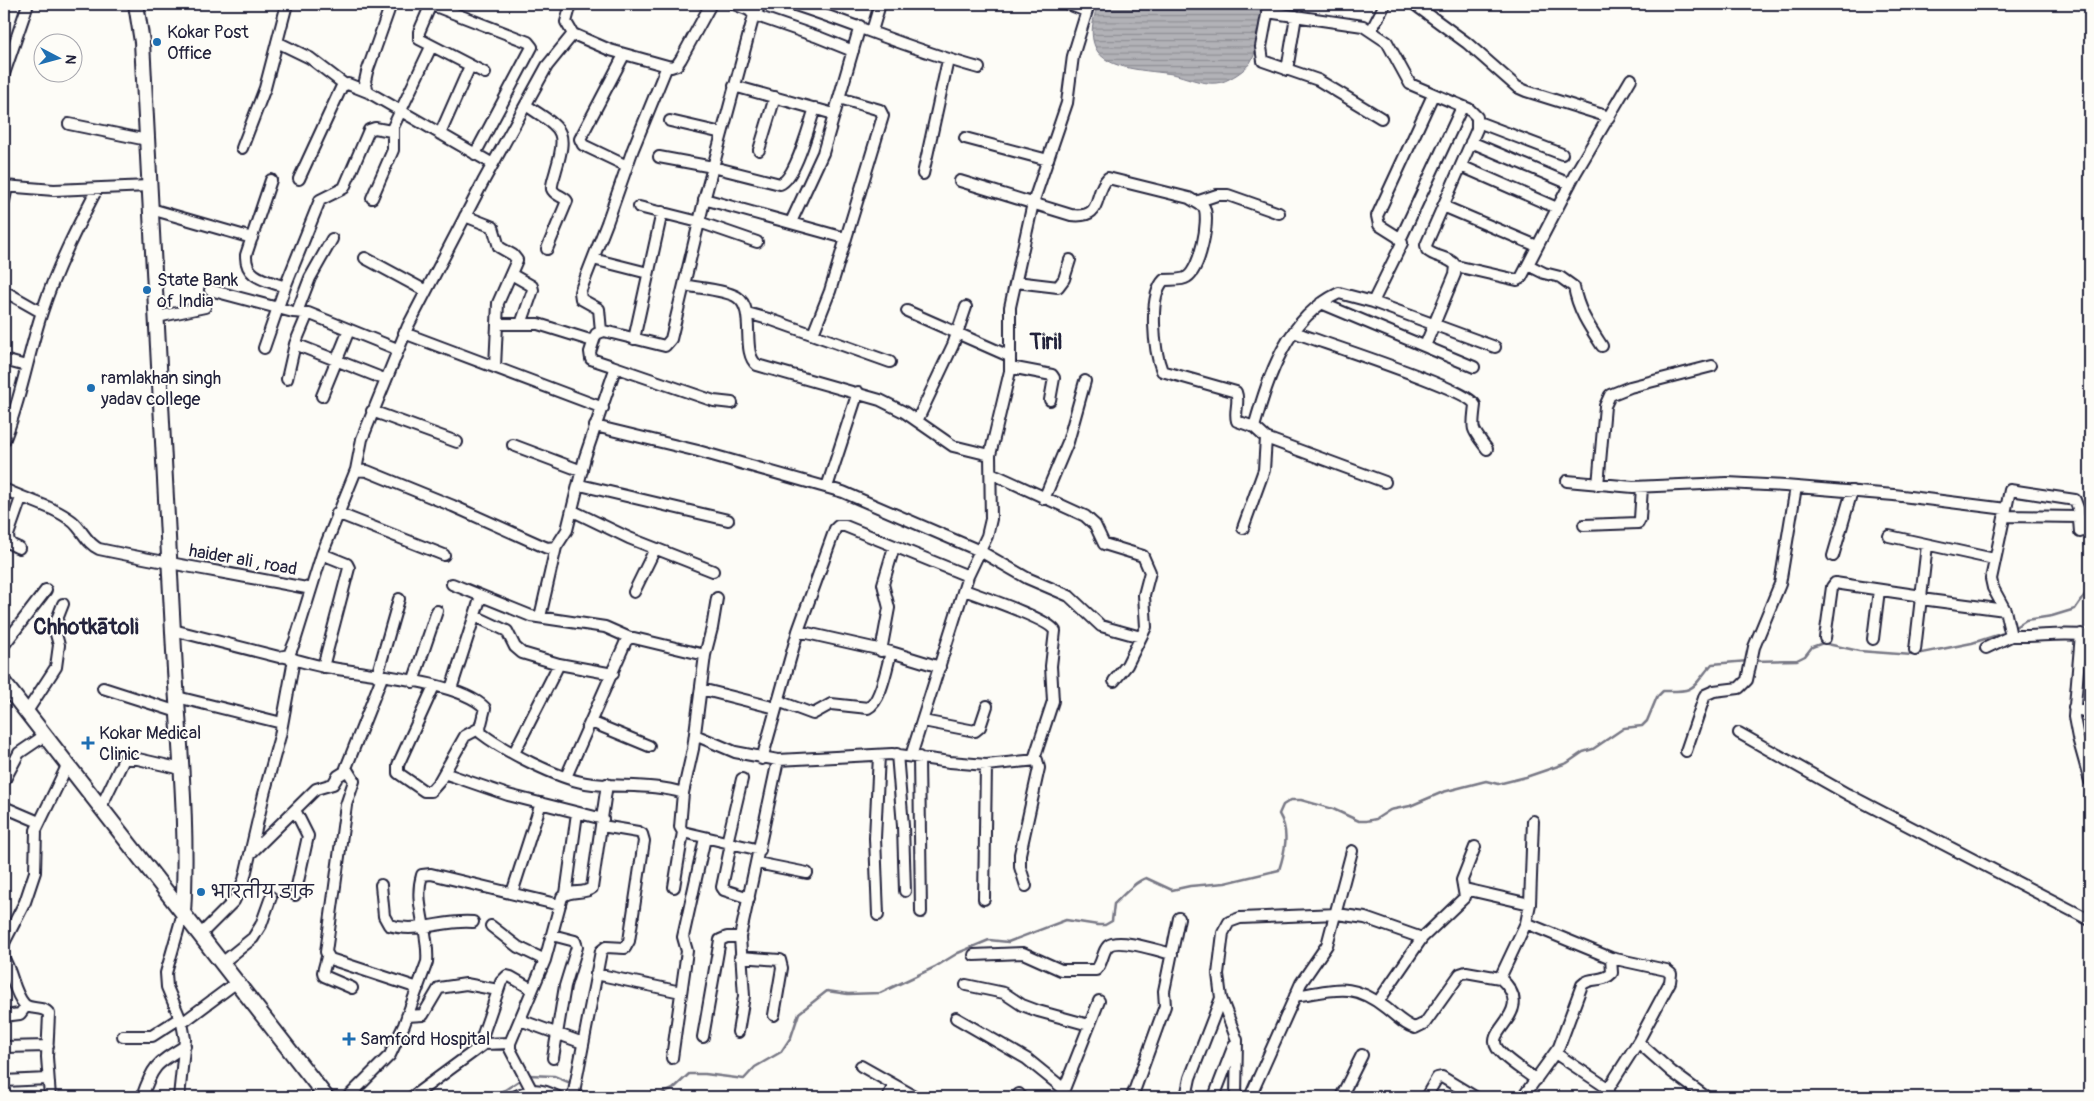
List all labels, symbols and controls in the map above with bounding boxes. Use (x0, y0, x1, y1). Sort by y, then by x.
place label: Kokar Post Office (167, 21, 249, 65)
north arrow (32, 32, 82, 82)
marker: Kokar Post Office (151, 36, 163, 48)
text: N (61, 54, 79, 65)
place label: State Bank of India (157, 269, 239, 313)
marker: State Bank of India (141, 284, 153, 296)
district label: Tiril (1028, 328, 1063, 356)
place label: ramlakhan singh yadav college (100, 367, 221, 411)
marker: ramlakhan singh yadav college (85, 382, 97, 394)
street label: haider ali , road (187, 539, 299, 581)
district label: Chhotkātoli (33, 613, 139, 641)
place label: Kokar Medical Clinic (99, 722, 201, 766)
marker: Kokar Medical Clinic (81, 736, 95, 750)
place label: भारतीय डाक (211, 878, 314, 904)
marker: भारतीय डाक (195, 886, 207, 898)
place label: Samford Hospital (360, 1028, 490, 1051)
marker: Samford Hospital (342, 1032, 356, 1046)

